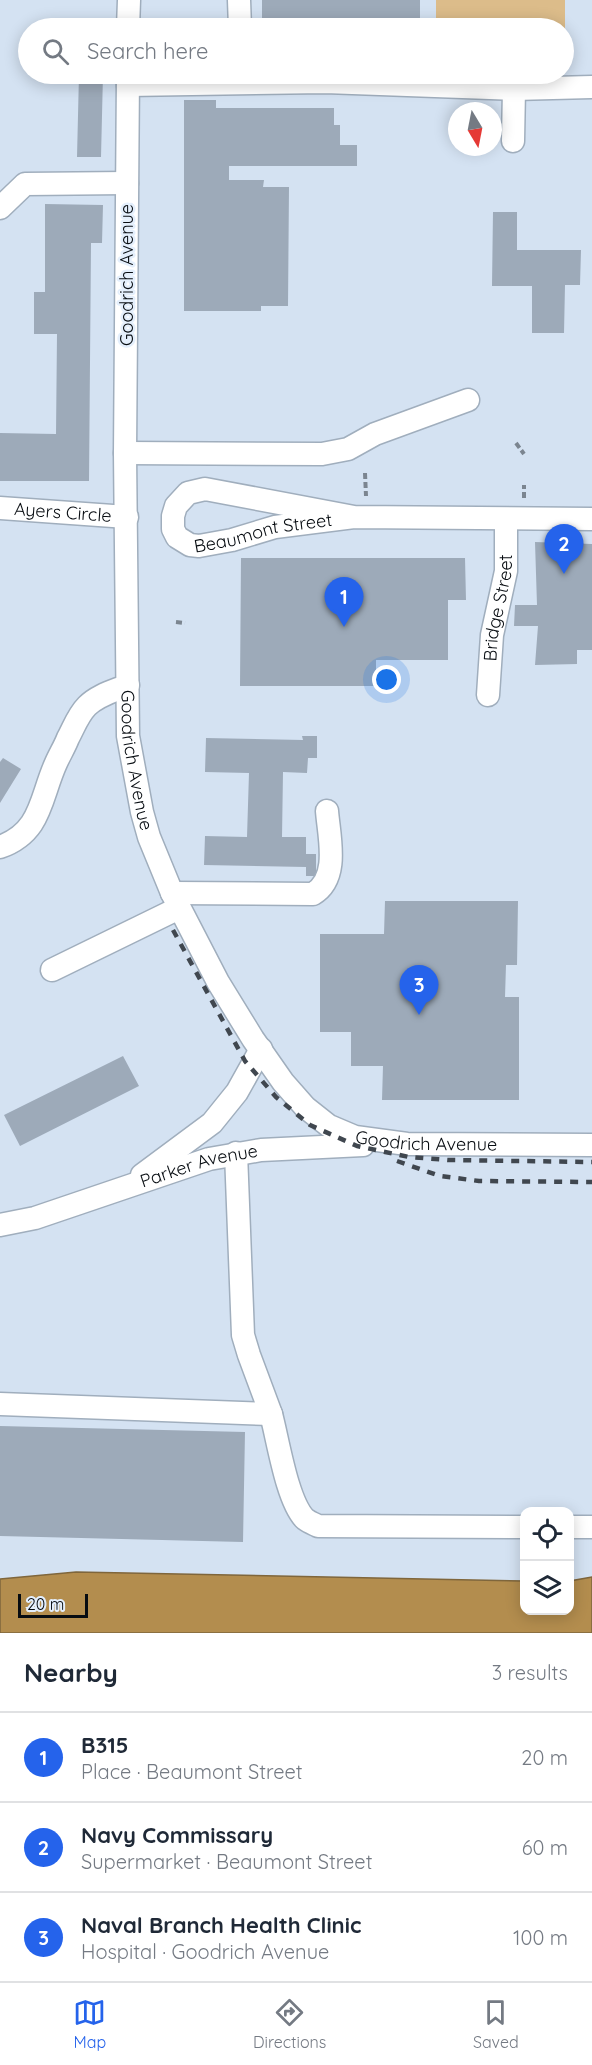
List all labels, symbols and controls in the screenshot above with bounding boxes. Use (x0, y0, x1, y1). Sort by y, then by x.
search box (18, 18, 574, 84)
icon: search (39, 35, 72, 68)
text: Search here (87, 37, 208, 65)
north arrow (448, 102, 502, 156)
street label: Goodrich Avenue (115, 204, 138, 346)
street label: Ayers Circle (13, 497, 112, 527)
street label: Beaumont Street (192, 508, 333, 558)
pin: 2 (544, 524, 584, 574)
street label: Bridge Street (478, 554, 517, 662)
pin: 1 (324, 578, 364, 627)
your location (372, 665, 401, 694)
street label: Goodrich Avenue (117, 690, 159, 833)
pin: 3 (400, 966, 438, 1015)
street label: Goodrich Avenue (354, 1125, 497, 1155)
street label: Parker Avenue (137, 1139, 259, 1193)
map controls (520, 1507, 574, 1615)
button: locate (520, 1507, 574, 1561)
button: layers (520, 1561, 574, 1615)
scale bar (18, 1591, 88, 1618)
text: 20 m (27, 1594, 64, 1614)
text: Nearby (24, 1656, 118, 1689)
text: 3 results (492, 1660, 568, 1685)
text: B315 (81, 1731, 128, 1759)
text: 1 (40, 1745, 47, 1770)
text: 20 m (521, 1745, 568, 1770)
text: Place · Beaumont Street (81, 1759, 303, 1784)
text: Navy Commissary (81, 1821, 273, 1849)
text: 2 (38, 1835, 49, 1860)
text: 60 m (522, 1835, 568, 1860)
text: Supermarket · Beaumont Street (81, 1849, 372, 1874)
text: Naval Branch Health Clinic (81, 1911, 361, 1939)
text: 3 (38, 1925, 49, 1950)
text: 100 m (513, 1925, 568, 1950)
text: Hospital · Goodrich Avenue (81, 1939, 329, 1964)
tab: Map (73, 1996, 106, 2052)
tab: Directions (253, 1996, 326, 2052)
tab: Saved (473, 1996, 519, 2052)

